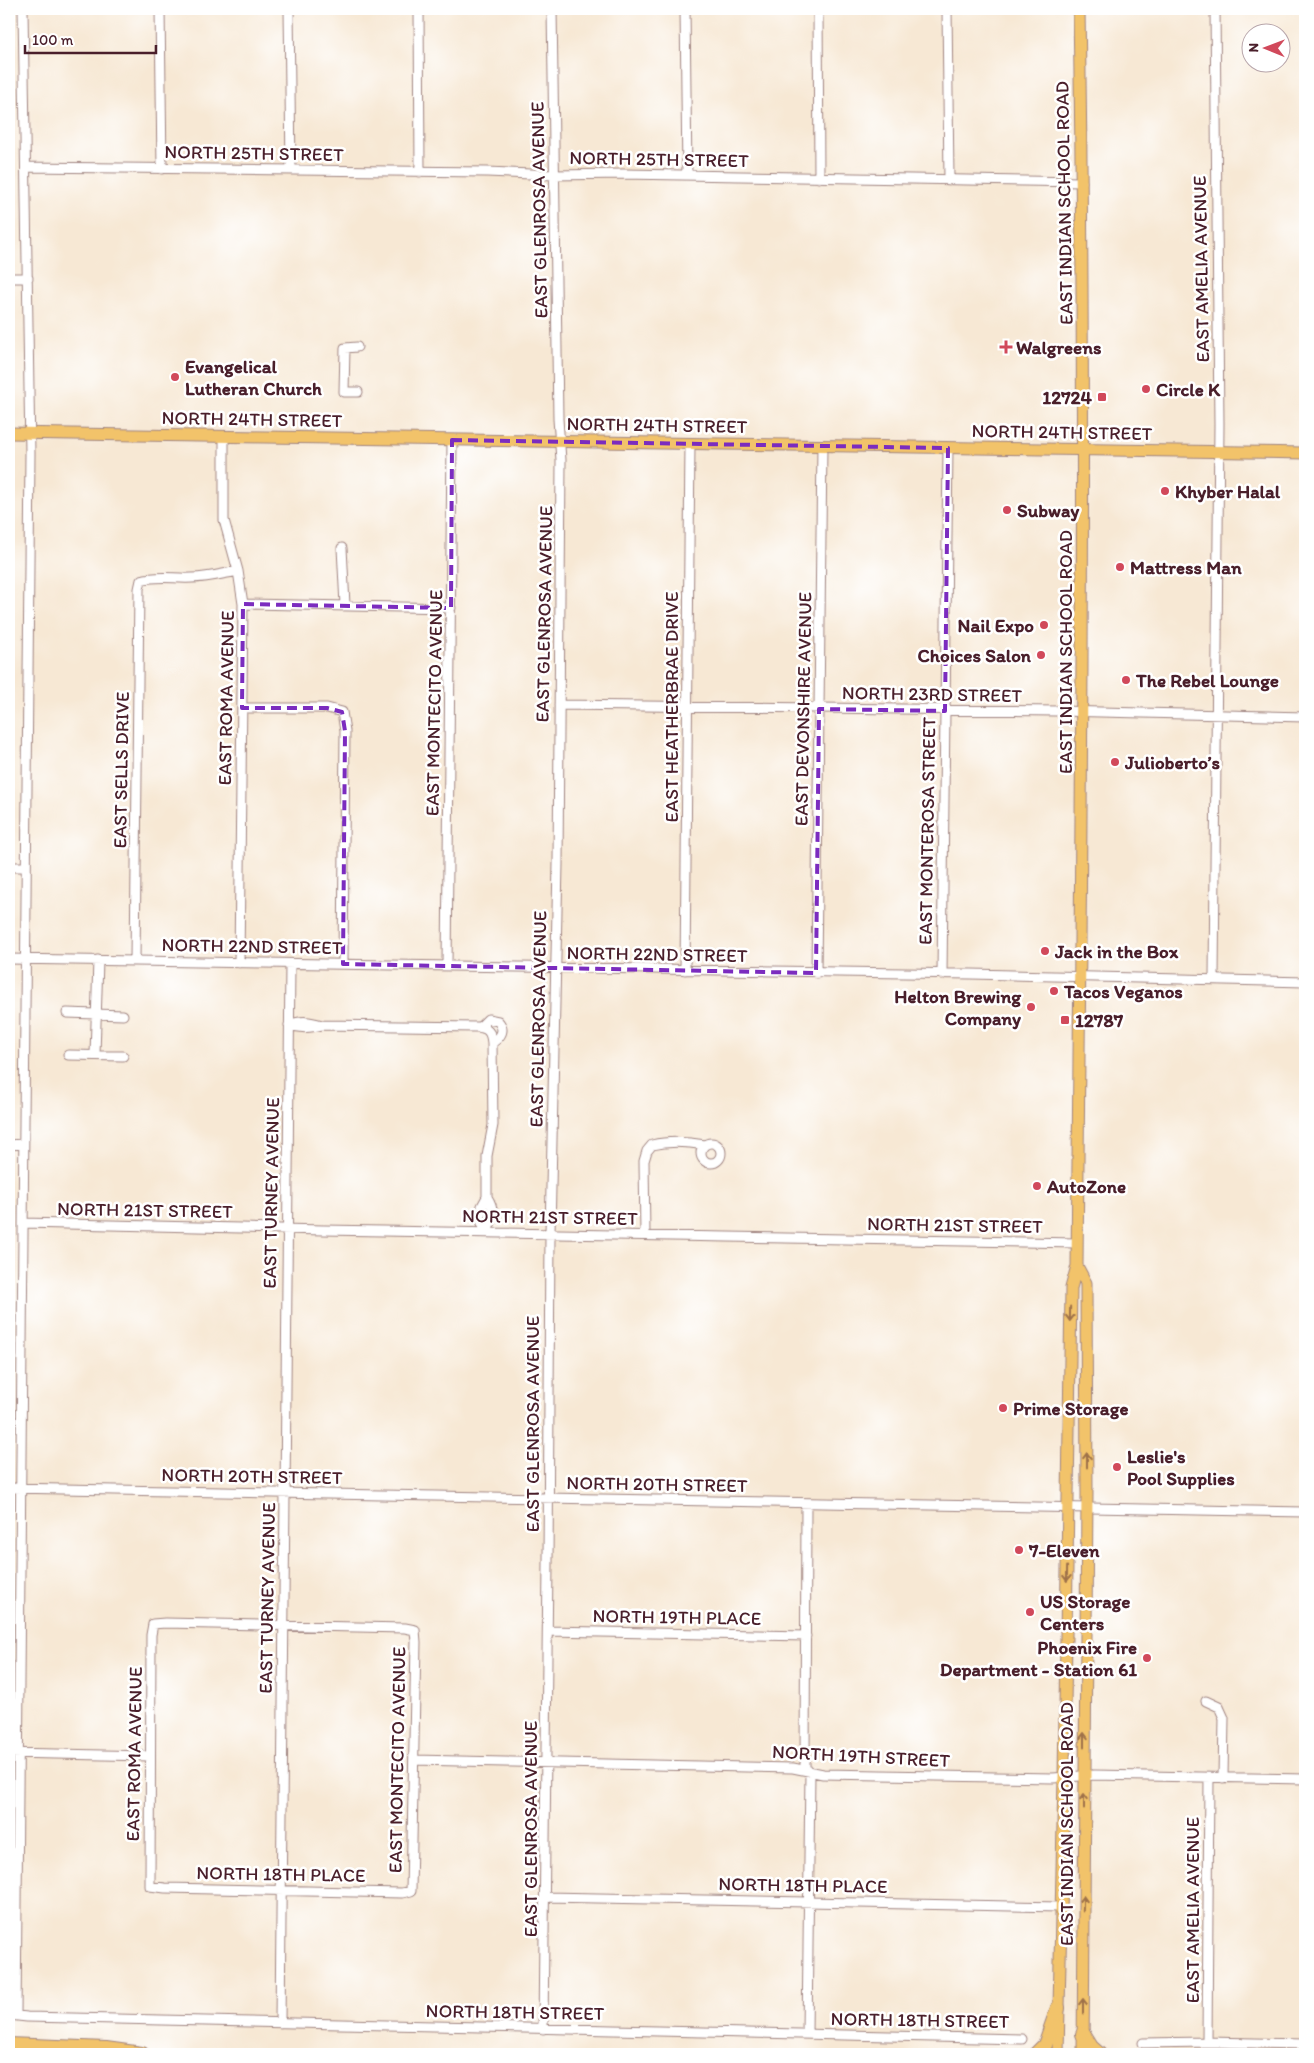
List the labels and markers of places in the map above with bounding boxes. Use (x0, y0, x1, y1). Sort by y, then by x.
place label: Walgreens (1016, 336, 1102, 359)
marker: Walgreens (1000, 341, 1012, 353)
place label: Evangelical Lutheran Church (185, 355, 322, 400)
marker: Evangelical Lutheran Church (169, 371, 181, 383)
place label: Circle K (1156, 378, 1221, 401)
marker: Circle K (1140, 383, 1152, 395)
place label: 12724 (1042, 386, 1093, 409)
marker: 12724 (1096, 391, 1108, 403)
place label: Khyber Halal (1175, 480, 1281, 503)
marker: Khyber Halal (1159, 485, 1171, 497)
place label: Subway (1017, 499, 1080, 522)
marker: Subway (1001, 504, 1013, 516)
place label: Mattress Man (1130, 556, 1242, 579)
marker: Mattress Man (1114, 561, 1126, 573)
place label: Nail Expo (958, 614, 1034, 637)
marker: Nail Expo (1038, 619, 1050, 631)
place label: Choices Salon (918, 644, 1032, 667)
marker: Choices Salon (1035, 649, 1047, 661)
place label: The Rebel Lounge (1135, 669, 1279, 692)
marker: The Rebel Lounge (1120, 674, 1132, 686)
place label: Julioberto’s (1124, 751, 1220, 774)
marker: Julioberto’s (1109, 756, 1121, 768)
place label: Jack in the Box (1054, 940, 1179, 963)
marker: Jack in the Box (1039, 945, 1051, 957)
place label: Tacos Veganos (1063, 980, 1183, 1003)
place label: Helton Brewing Company (894, 985, 1022, 1030)
marker: Tacos Veganos (1048, 985, 1060, 997)
marker: Helton Brewing Company (1025, 1001, 1037, 1013)
place label: 12787 (1075, 1009, 1124, 1032)
marker: 12787 (1059, 1014, 1071, 1026)
place label: AutoZone (1046, 1175, 1126, 1198)
marker: AutoZone (1031, 1180, 1043, 1192)
place label: Prime Storage (1013, 1397, 1128, 1420)
marker: Prime Storage (997, 1402, 1009, 1414)
place label: Leslie's Pool Supplies (1127, 1445, 1235, 1490)
marker: Leslie's Pool Supplies (1111, 1461, 1123, 1473)
place label: 7-Eleven (1028, 1539, 1100, 1562)
marker: 7-Eleven (1013, 1544, 1025, 1556)
place label: US Storage Centers (1040, 1590, 1131, 1635)
marker: US Storage Centers (1024, 1606, 1036, 1618)
place label: Phoenix Fire Department - Station 61 (940, 1636, 1137, 1681)
marker: Phoenix Fire Department - Station 61 (1141, 1652, 1153, 1664)

